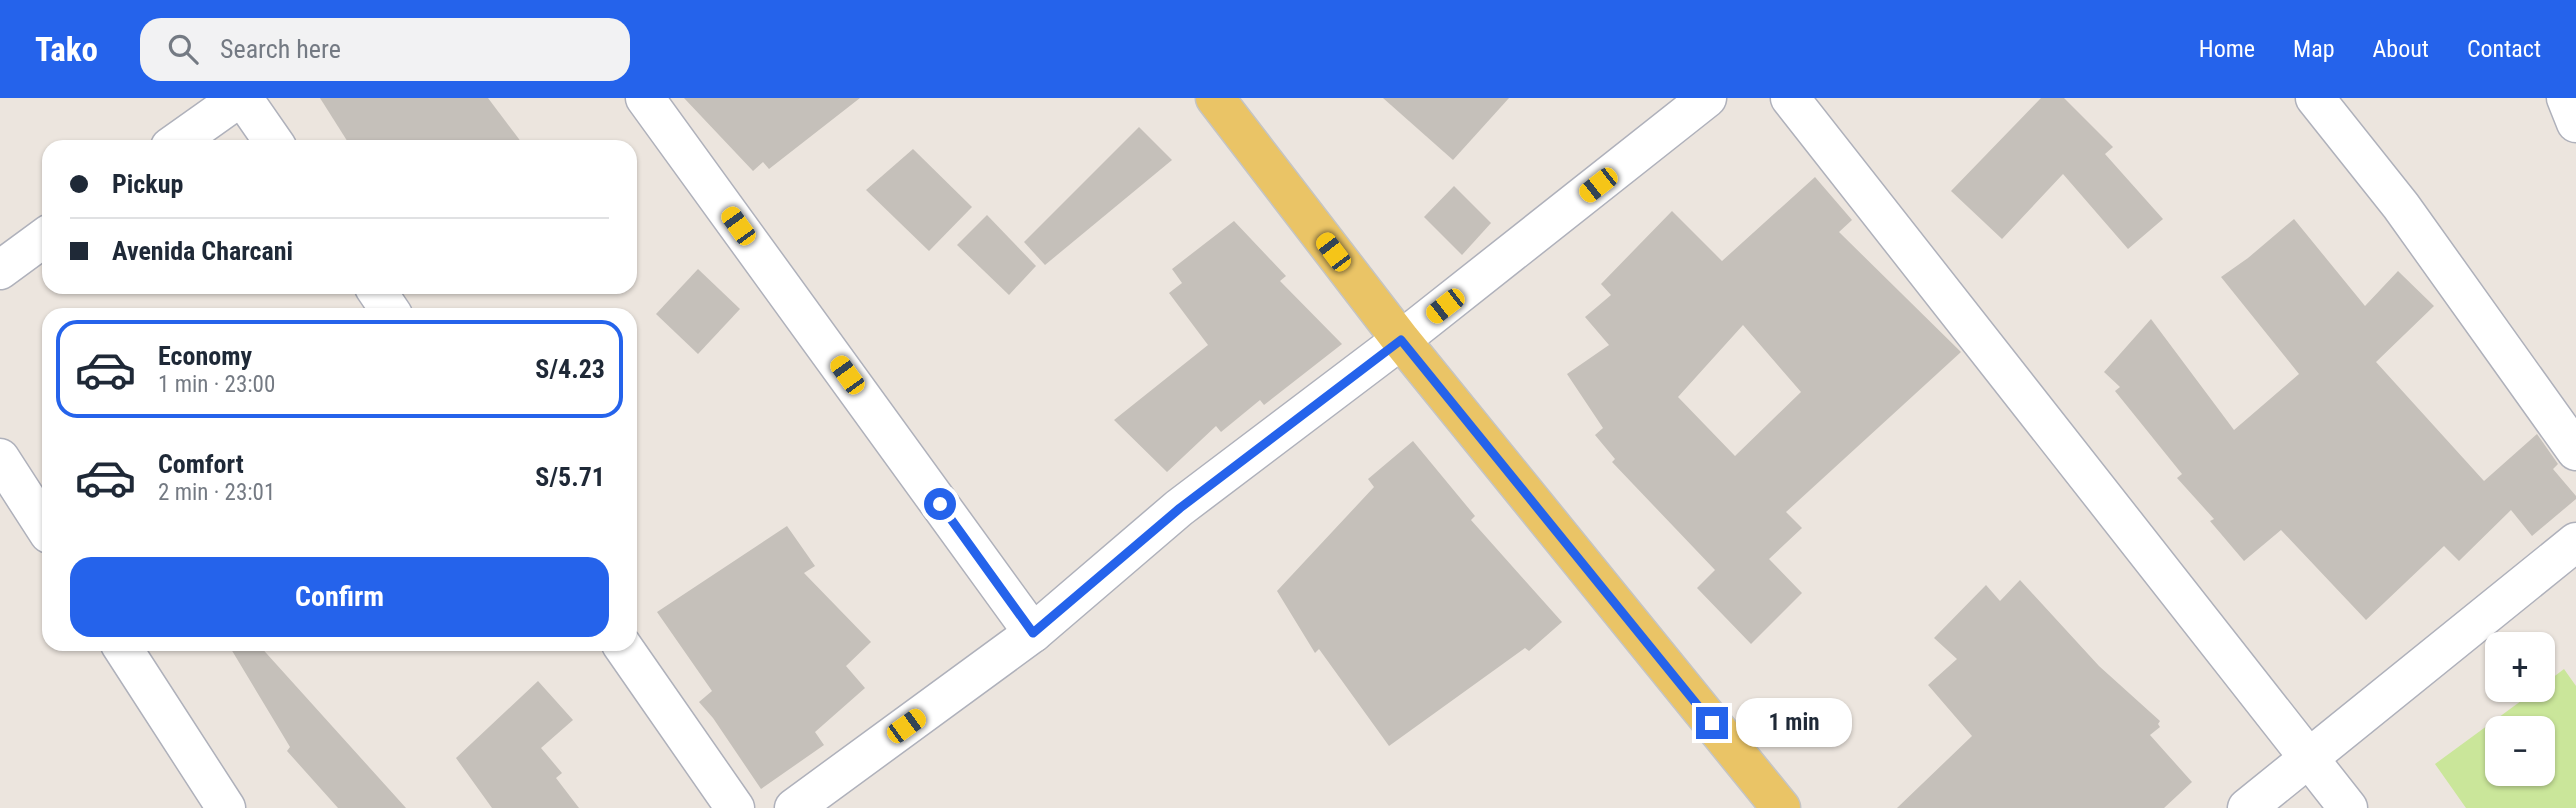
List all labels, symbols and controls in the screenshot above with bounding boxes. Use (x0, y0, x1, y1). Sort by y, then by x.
search box (140, 18, 630, 81)
text: Tako (35, 30, 98, 69)
icon: search (164, 30, 202, 68)
text: Search here (220, 34, 341, 64)
text: Home (2199, 35, 2255, 63)
text: Map (2293, 35, 2335, 63)
text: About (2373, 35, 2429, 63)
text: Contact (2467, 35, 2541, 63)
car (1575, 164, 1622, 206)
text: Pickup (112, 169, 183, 199)
car (718, 203, 759, 249)
car (1312, 229, 1355, 275)
text: Avenida Charcani (112, 236, 293, 266)
car (1422, 285, 1469, 327)
icon: car (74, 338, 137, 401)
text: Economy (158, 341, 252, 371)
car (827, 352, 868, 398)
text: S/4.23 (535, 354, 605, 384)
text: 1 min · 23:00 (158, 371, 275, 398)
icon: car (74, 446, 137, 509)
text: Comfort (158, 449, 244, 479)
text: S/5.71 (535, 462, 605, 492)
text: 2 min · 23:01 (158, 479, 275, 506)
route start (924, 488, 956, 520)
button: Confirm (70, 557, 609, 637)
map controls (2485, 632, 2555, 786)
button: + (2485, 632, 2555, 702)
callout: 1 min (1736, 698, 1852, 748)
car (883, 705, 930, 747)
route end (1696, 707, 1728, 739)
text: 1 min (1768, 709, 1820, 736)
button: − (2485, 716, 2555, 786)

